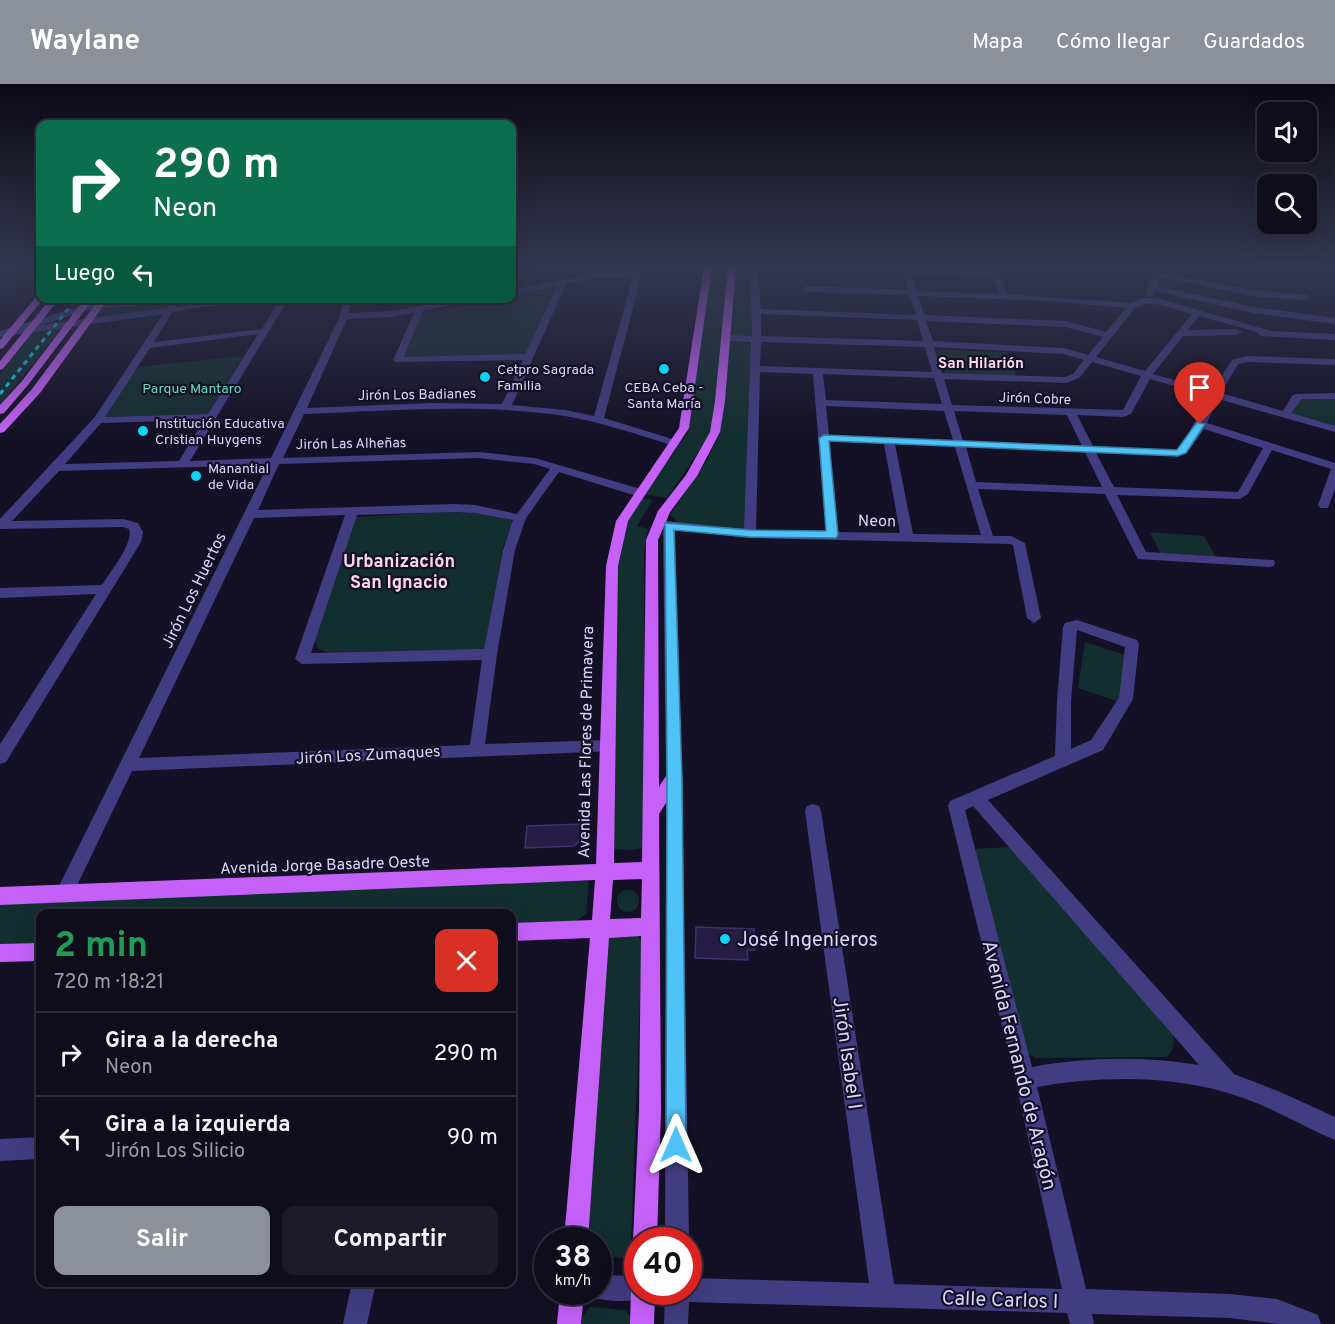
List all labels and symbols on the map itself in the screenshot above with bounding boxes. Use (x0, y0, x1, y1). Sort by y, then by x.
district label: San Hilarión (938, 355, 1024, 374)
place label: Cetpro Sagrada Familia (497, 362, 594, 395)
marker: CEBA Ceba - Santa María (657, 362, 671, 376)
pin (1174, 362, 1225, 424)
marker: Cetpro Sagrada Familia (478, 370, 492, 384)
place label: CEBA Ceba - Santa María (624, 380, 704, 413)
park label: Parque Mantaro (142, 381, 242, 398)
street label: Jirón Los Badianes (358, 386, 476, 405)
street label: Jirón Cobre (998, 390, 1072, 409)
place label: Institución Educativa Cristian Huygens (155, 416, 285, 449)
marker: Institución Educativa Cristian Huygens (136, 424, 150, 438)
street label: Jirón Las Alheñas (296, 435, 406, 454)
place label: Manantial de Vida (208, 461, 269, 494)
marker: Manantial de Vida (189, 469, 203, 483)
street label: Neon (858, 512, 896, 532)
street label: Jirón Los Huertos (158, 529, 232, 652)
district label: Urbanización San Ignacio (343, 551, 455, 595)
street label: Avenida Las Flores de Primavera (575, 626, 599, 858)
street label: Jirón Los Zumaques (295, 742, 441, 770)
street label: Avenida Jorge Basadre Oeste (220, 852, 430, 880)
place label: José Ingenieros (737, 928, 878, 954)
marker: José Ingenieros (718, 932, 732, 946)
street label: Avenida Fernando de Aragón (974, 938, 1062, 1193)
street label: Jirón Isabel I (825, 995, 867, 1111)
position arrow (644, 1113, 708, 1177)
speed limit sign: 40 (624, 1227, 702, 1305)
street label: Calle Carlos I (941, 1286, 1059, 1316)

